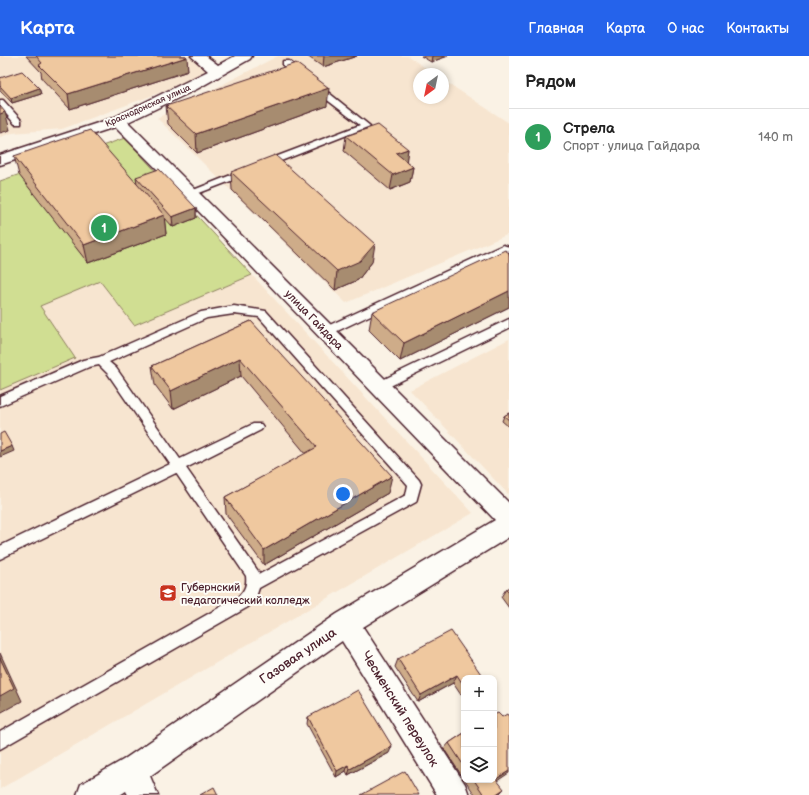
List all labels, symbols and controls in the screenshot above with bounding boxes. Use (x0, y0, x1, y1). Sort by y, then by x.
text: Карта (20, 17, 74, 40)
text: Главная (529, 20, 584, 37)
text: Карта (606, 20, 645, 37)
text: О нас (667, 20, 704, 37)
text: Контакты (726, 20, 789, 37)
north arrow (413, 68, 449, 104)
text: Рядом (525, 72, 576, 92)
street label: Краснодонская улица (104, 82, 193, 130)
text: Стрела (563, 119, 615, 138)
text: 1 (535, 129, 541, 145)
text: 140 m (758, 129, 793, 145)
text: Спорт · улица Гайдара (563, 138, 700, 154)
pin: 1 (91, 213, 117, 243)
street label: улица Гайдара (282, 287, 346, 353)
your location (333, 484, 353, 504)
place label: Губернский педагогический колледж (181, 581, 310, 607)
school or university icon: Губернский педагогический колледж (158, 583, 178, 603)
street label: Газовая улица (257, 624, 340, 688)
street label: Чесменский переулок (358, 648, 442, 770)
map controls (461, 675, 497, 783)
button: + (461, 675, 497, 711)
button: − (461, 711, 497, 747)
button: layers (461, 747, 497, 783)

